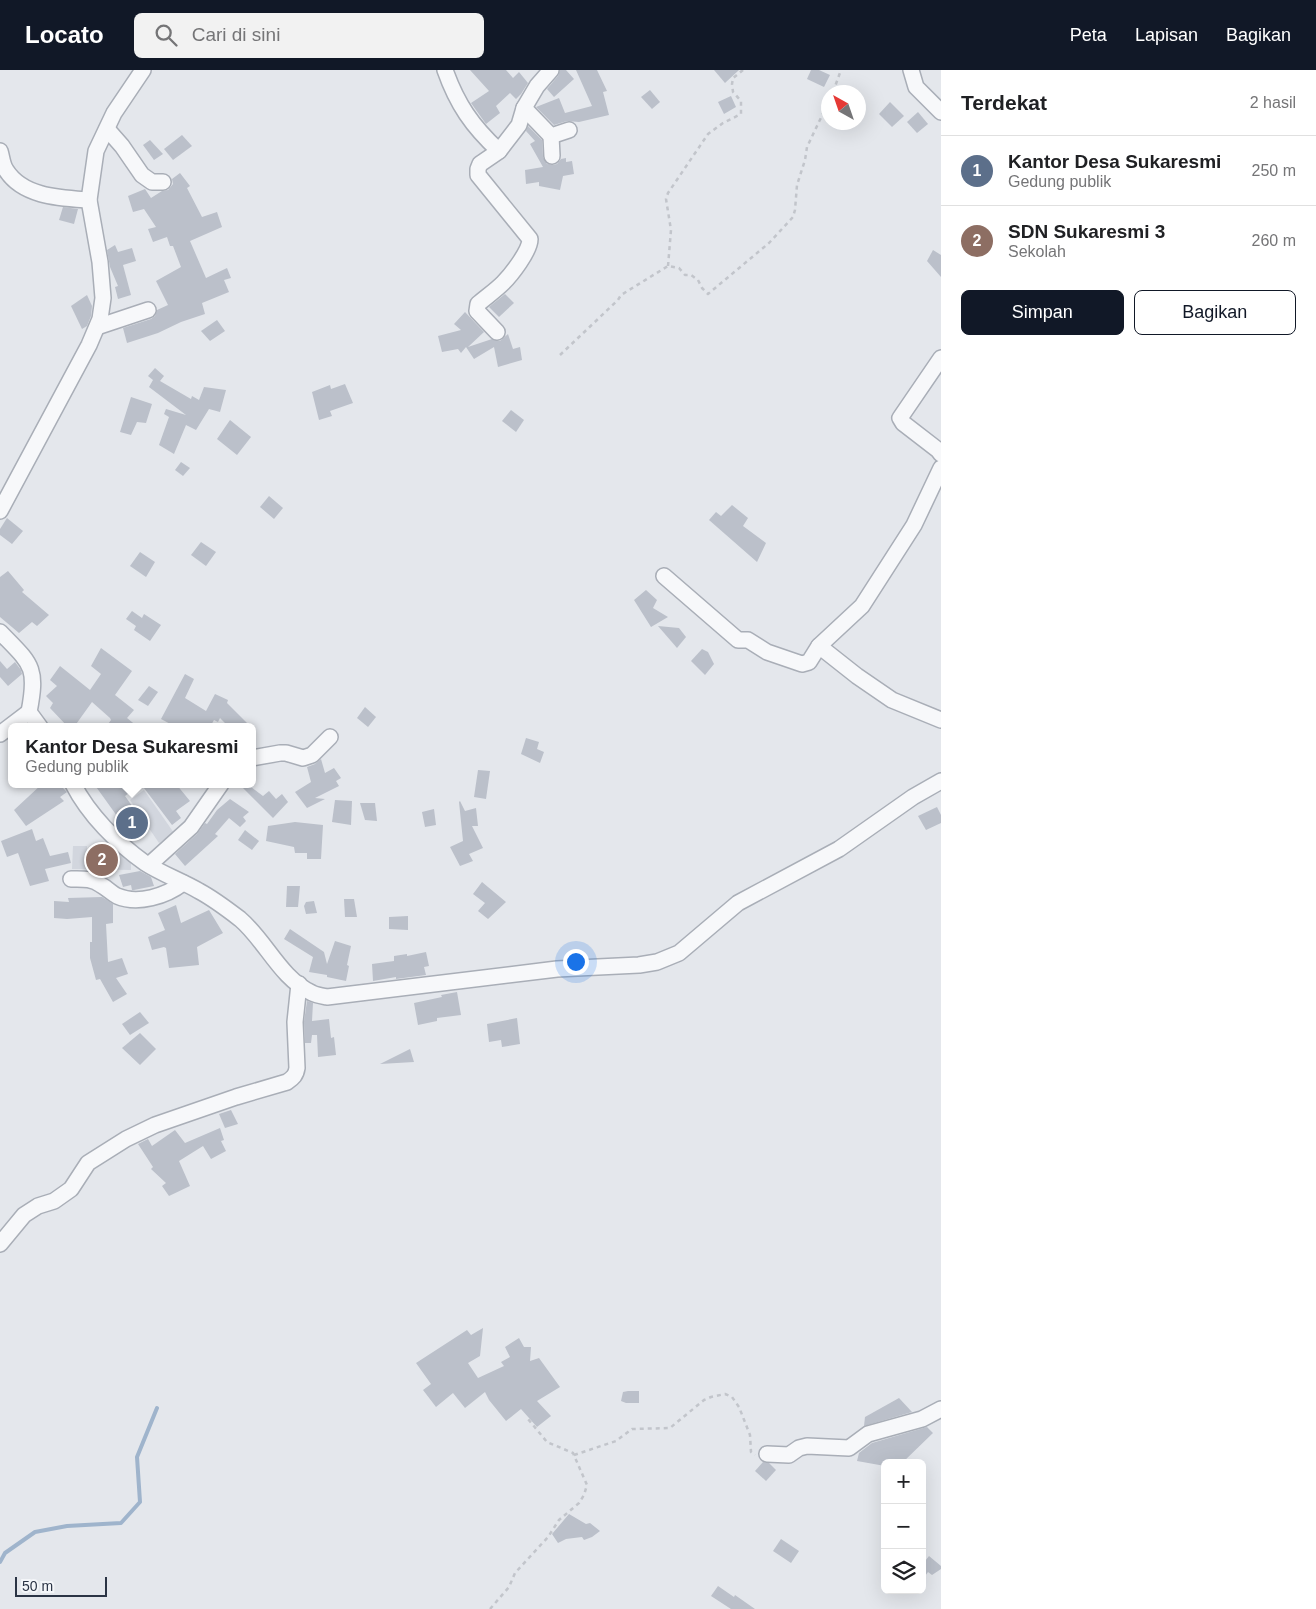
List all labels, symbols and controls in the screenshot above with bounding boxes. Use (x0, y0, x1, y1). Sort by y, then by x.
search box (134, 13, 484, 58)
text: Locato (25, 21, 104, 48)
icon: search (152, 21, 180, 49)
text: Cari di sini (192, 24, 280, 45)
text: Peta (1070, 25, 1107, 45)
text: Lapisan (1135, 25, 1198, 45)
text: Bagikan (1226, 25, 1291, 45)
north arrow (821, 85, 866, 130)
text: Terdekat (961, 91, 1047, 114)
text: 2 hasil (1250, 94, 1296, 111)
text: Kantor Desa Sukaresmi (1008, 151, 1221, 172)
text: 1 (973, 162, 981, 179)
text: 250 m (1252, 162, 1296, 179)
text: Gedung publik (1008, 173, 1111, 190)
text: SDN Sukaresmi 3 (1008, 221, 1165, 242)
text: 2 (973, 232, 981, 249)
text: 260 m (1252, 232, 1296, 249)
text: Sekolah (1008, 243, 1066, 260)
button: Simpan (961, 290, 1124, 335)
button: Bagikan (1134, 290, 1296, 335)
popup (8, 723, 256, 788)
text: Kantor Desa Sukaresmi (25, 736, 239, 757)
text: Gedung publik (25, 758, 129, 775)
pin: 1 (116, 804, 148, 842)
pin: 2 (86, 841, 118, 879)
your location (563, 949, 589, 975)
map controls (881, 1459, 926, 1594)
button: + (881, 1459, 926, 1504)
button: − (881, 1504, 926, 1549)
button: layers (881, 1549, 926, 1594)
scale bar (15, 1574, 108, 1597)
text: 50 m (22, 1578, 53, 1594)

